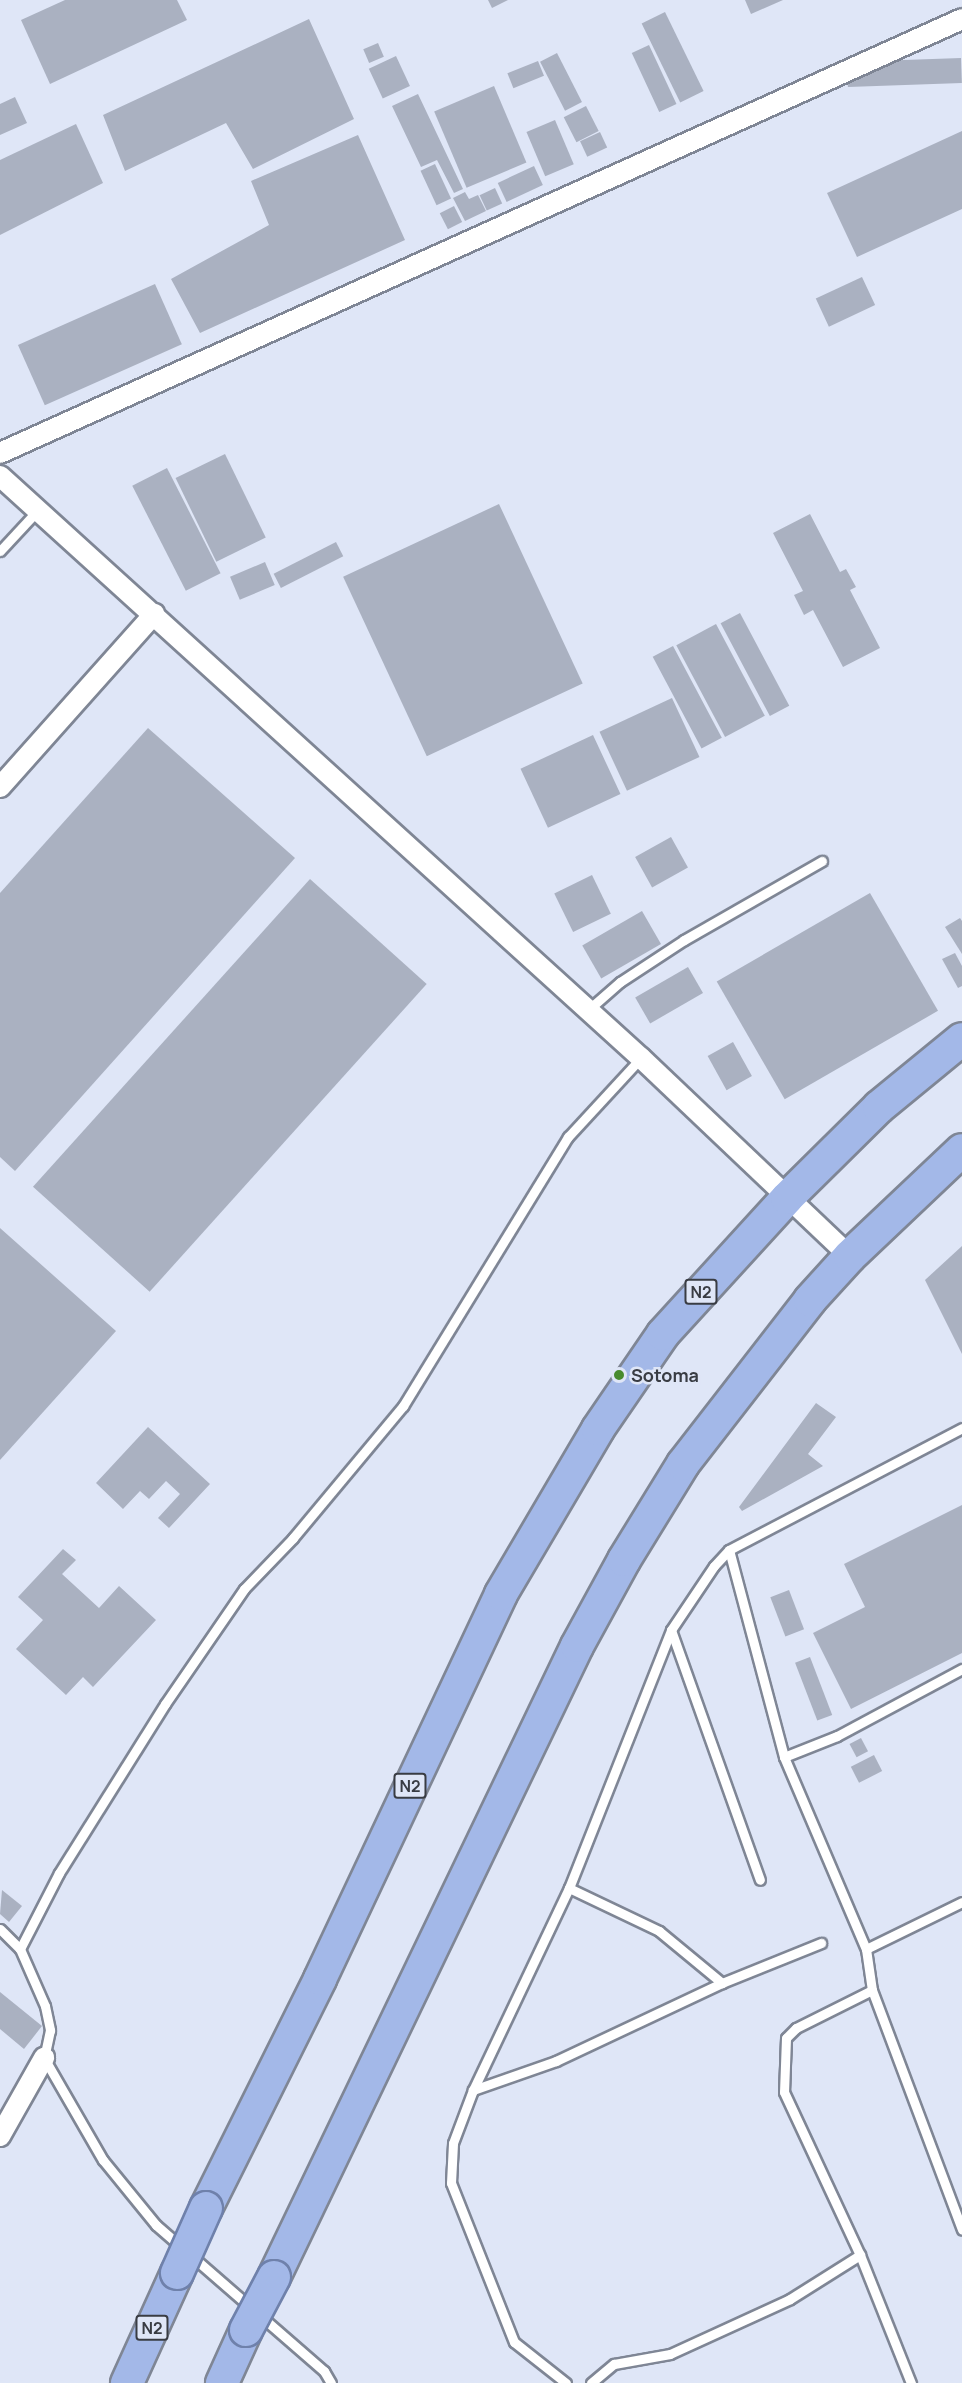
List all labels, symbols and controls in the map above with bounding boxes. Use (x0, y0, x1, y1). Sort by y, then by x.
road number: N2 (683, 1279, 719, 1305)
place label: Sotoma (631, 1364, 699, 1386)
marker: Sotoma (612, 1368, 626, 1382)
road number: N2 (392, 1773, 428, 1799)
road number: N2 (134, 2315, 170, 2341)

